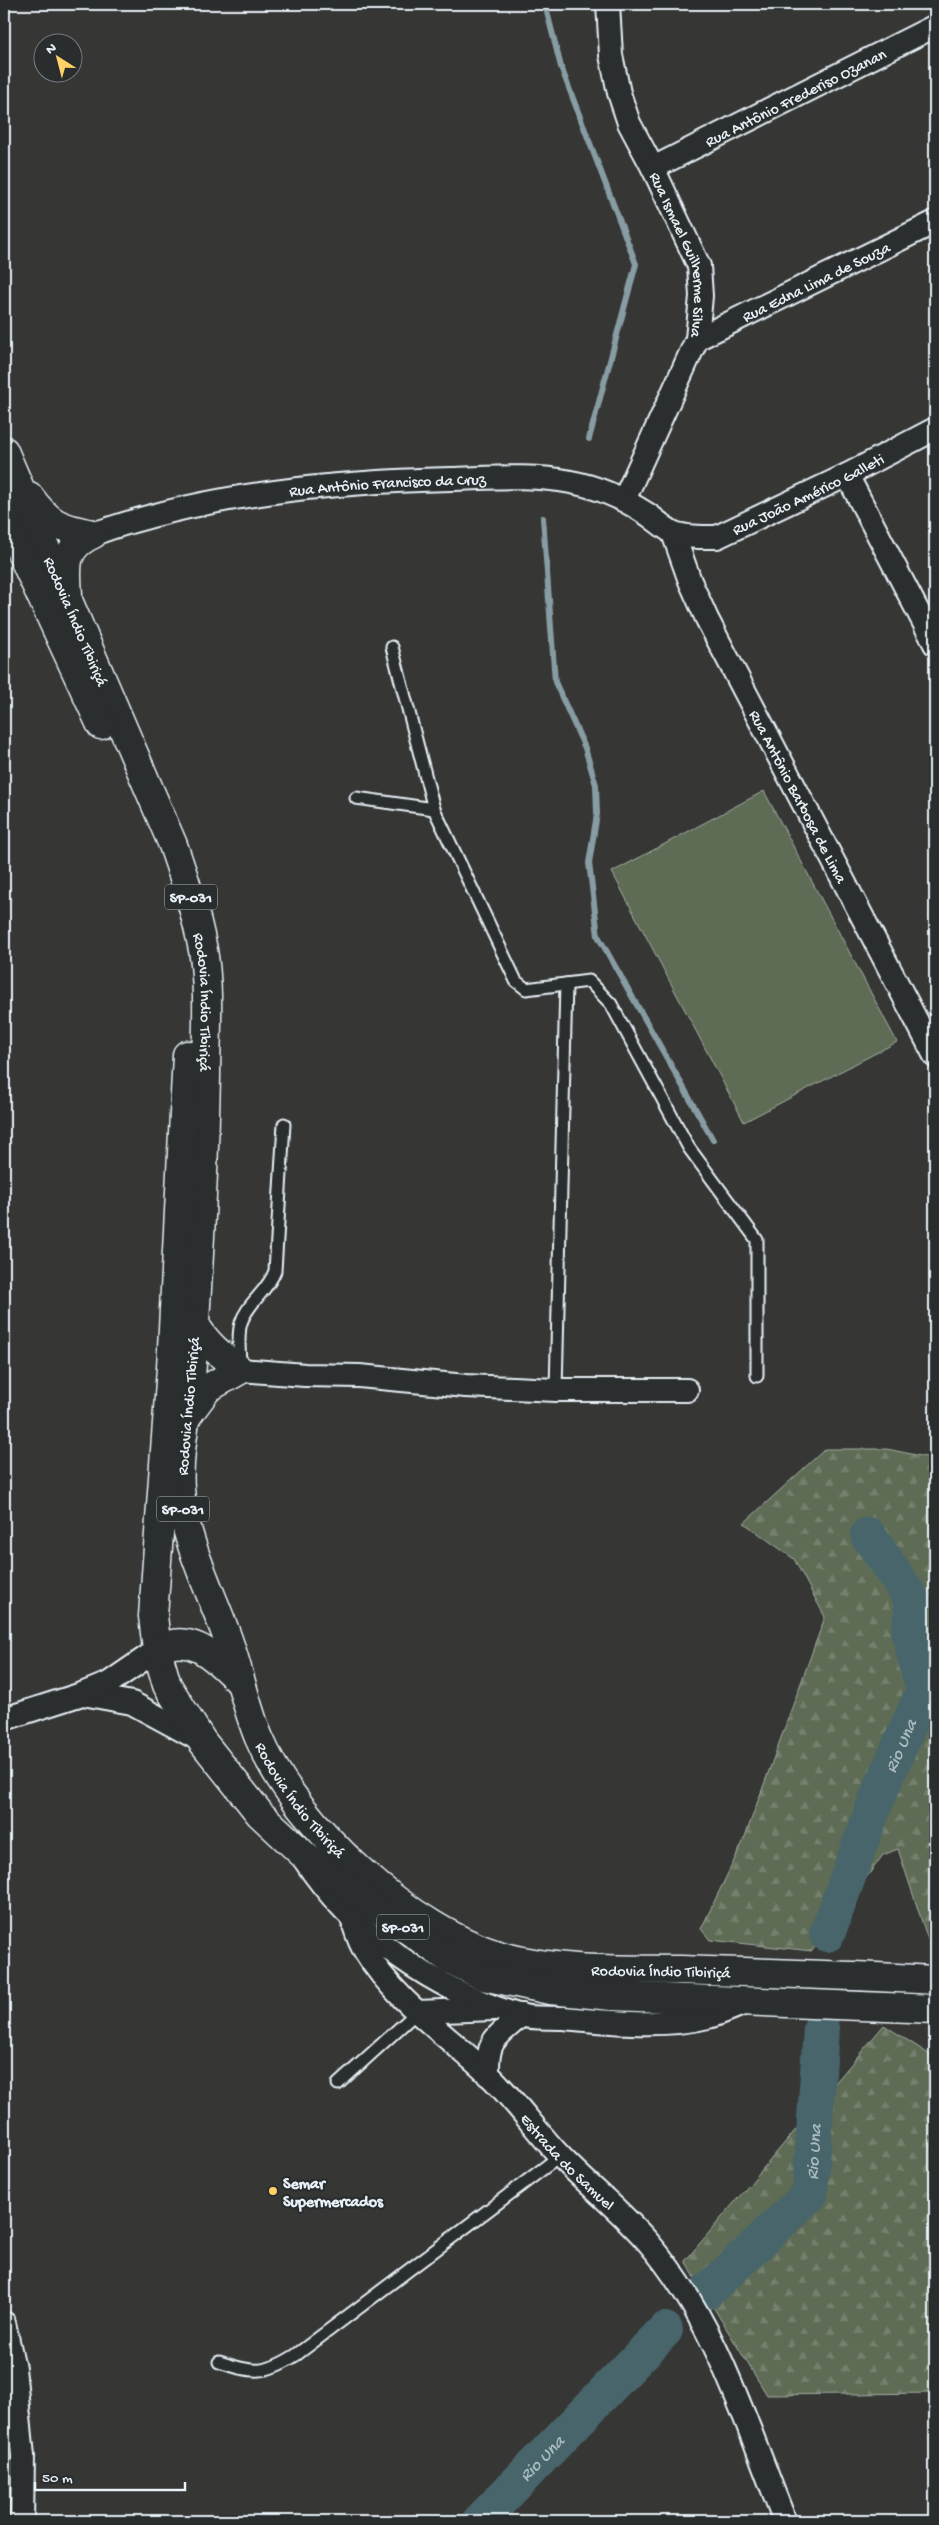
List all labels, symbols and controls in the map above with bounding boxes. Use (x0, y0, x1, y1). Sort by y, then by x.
north arrow (32, 32, 82, 82)
text: N (43, 40, 61, 59)
street label: Rua Antônio Frederiso Ozanan (703, 46, 891, 153)
street label: Rua Ismael Guilherme Silva (643, 170, 707, 339)
street label: Rua Edna Lima de Souza (740, 239, 895, 328)
street label: Rua João Américo Galleti (730, 451, 888, 541)
street label: Rua Antônio Francisco da Cruz (288, 472, 487, 503)
street label: Rodovia Índio Tibiriçá (38, 555, 110, 691)
street label: Rua Antônio Barbosa de Lima (743, 708, 850, 888)
road number: SP-031 (165, 884, 217, 910)
street label: Rodovia Índio Tibiriçá (187, 931, 214, 1073)
street label: Rodovia Índio Tibiriçá (174, 1335, 206, 1476)
road number: SP-031 (157, 1496, 209, 1522)
water label: Rio Una (881, 1716, 923, 1777)
street label: Rodovia Índio Tibiriçá (249, 1740, 348, 1864)
road number: SP-031 (377, 1914, 429, 1940)
street label: Rodovia Índio Tibiriçá (591, 1963, 732, 1985)
street label: Estrada do Samuel (515, 2111, 617, 2216)
water label: Rio Una (803, 2123, 828, 2181)
place label: Semar Supermercados (283, 2176, 384, 2213)
marker: Semar Supermercados (267, 2185, 279, 2197)
water label: Rio Una (516, 2431, 571, 2487)
scale bar (35, 2460, 185, 2492)
text: 50 m (42, 2470, 73, 2488)

